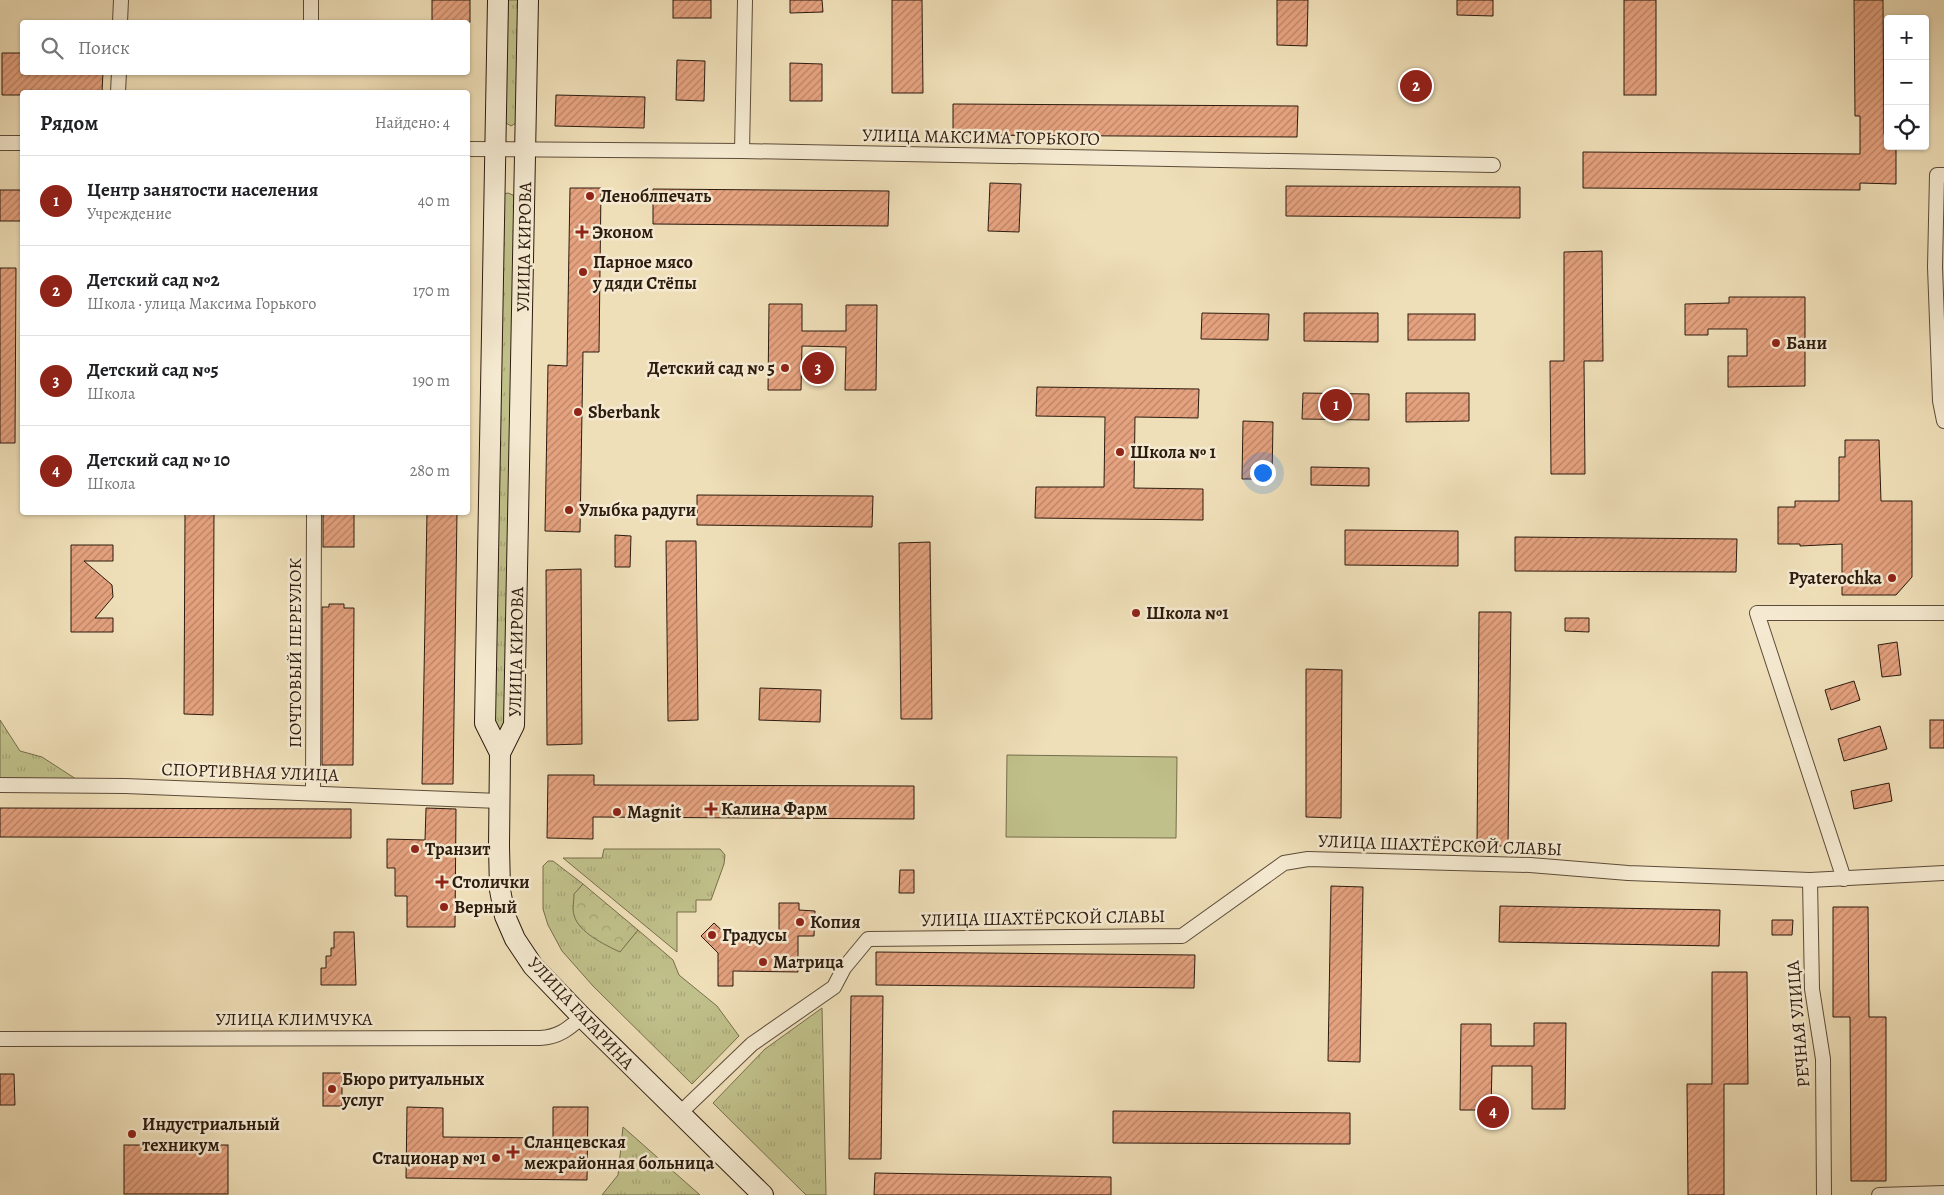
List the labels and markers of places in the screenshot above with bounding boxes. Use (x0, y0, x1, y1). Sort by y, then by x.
pin: 2 (1400, 67, 1432, 105)
place label: Леноблпечать (600, 184, 712, 208)
marker: Леноблпечать (584, 190, 596, 202)
place label: Эконом (592, 220, 653, 244)
marker: Эконом (576, 226, 588, 238)
place label: Парное мясо у дяди Стёпы (592, 250, 697, 295)
marker: Парное мясо у дяди Стёпы (577, 266, 589, 278)
place label: Бани (1786, 331, 1827, 355)
marker: Бани (1770, 337, 1782, 349)
pin: 3 (802, 349, 834, 387)
place label: Детский сад № 5 (647, 356, 775, 380)
marker: Детский сад № 5 (779, 362, 791, 374)
pin: 1 (1320, 386, 1352, 424)
place label: Sberbank (588, 400, 660, 424)
marker: Sberbank (572, 406, 584, 418)
place label: Школа № 1 (1130, 440, 1216, 464)
marker: Школа № 1 (1114, 446, 1126, 458)
place label: Улыбка радуги (579, 498, 696, 522)
marker: Улыбка радуги (563, 504, 575, 516)
place label: Pyaterochka (1789, 566, 1882, 590)
marker: Pyaterochka (1886, 572, 1898, 584)
place label: Школа №1 (1146, 601, 1229, 625)
marker: Школа №1 (1130, 607, 1142, 619)
place label: Калина Фарм (721, 797, 827, 821)
place label: Magnit (627, 800, 681, 824)
marker: Калина Фарм (705, 803, 717, 815)
marker: Magnit (611, 806, 623, 818)
place label: Транзит (425, 837, 491, 861)
marker: Транзит (409, 843, 421, 855)
place label: Столички (452, 870, 530, 894)
marker: Столички (436, 876, 448, 888)
place label: Верный (454, 895, 517, 919)
marker: Верный (438, 901, 450, 913)
place label: Копия (810, 910, 861, 934)
marker: Копия (794, 916, 806, 928)
place label: Градусы (722, 923, 787, 947)
marker: Градусы (706, 929, 718, 941)
place label: Матрица (773, 950, 844, 974)
marker: Матрица (757, 956, 769, 968)
place label: Бюро ритуальных услуг (341, 1067, 485, 1112)
marker: Бюро ритуальных услуг (326, 1083, 338, 1095)
pin: 4 (1477, 1093, 1509, 1131)
place label: Индустриальный техникум (142, 1112, 280, 1157)
marker: Индустриальный техникум (126, 1128, 138, 1140)
place label: Сланцевская межрайонная больница (524, 1130, 715, 1175)
marker: Сланцевская межрайонная больница (506, 1145, 520, 1159)
place label: Стационар №1 (372, 1146, 487, 1170)
marker: Стационар №1 (490, 1152, 502, 1164)

